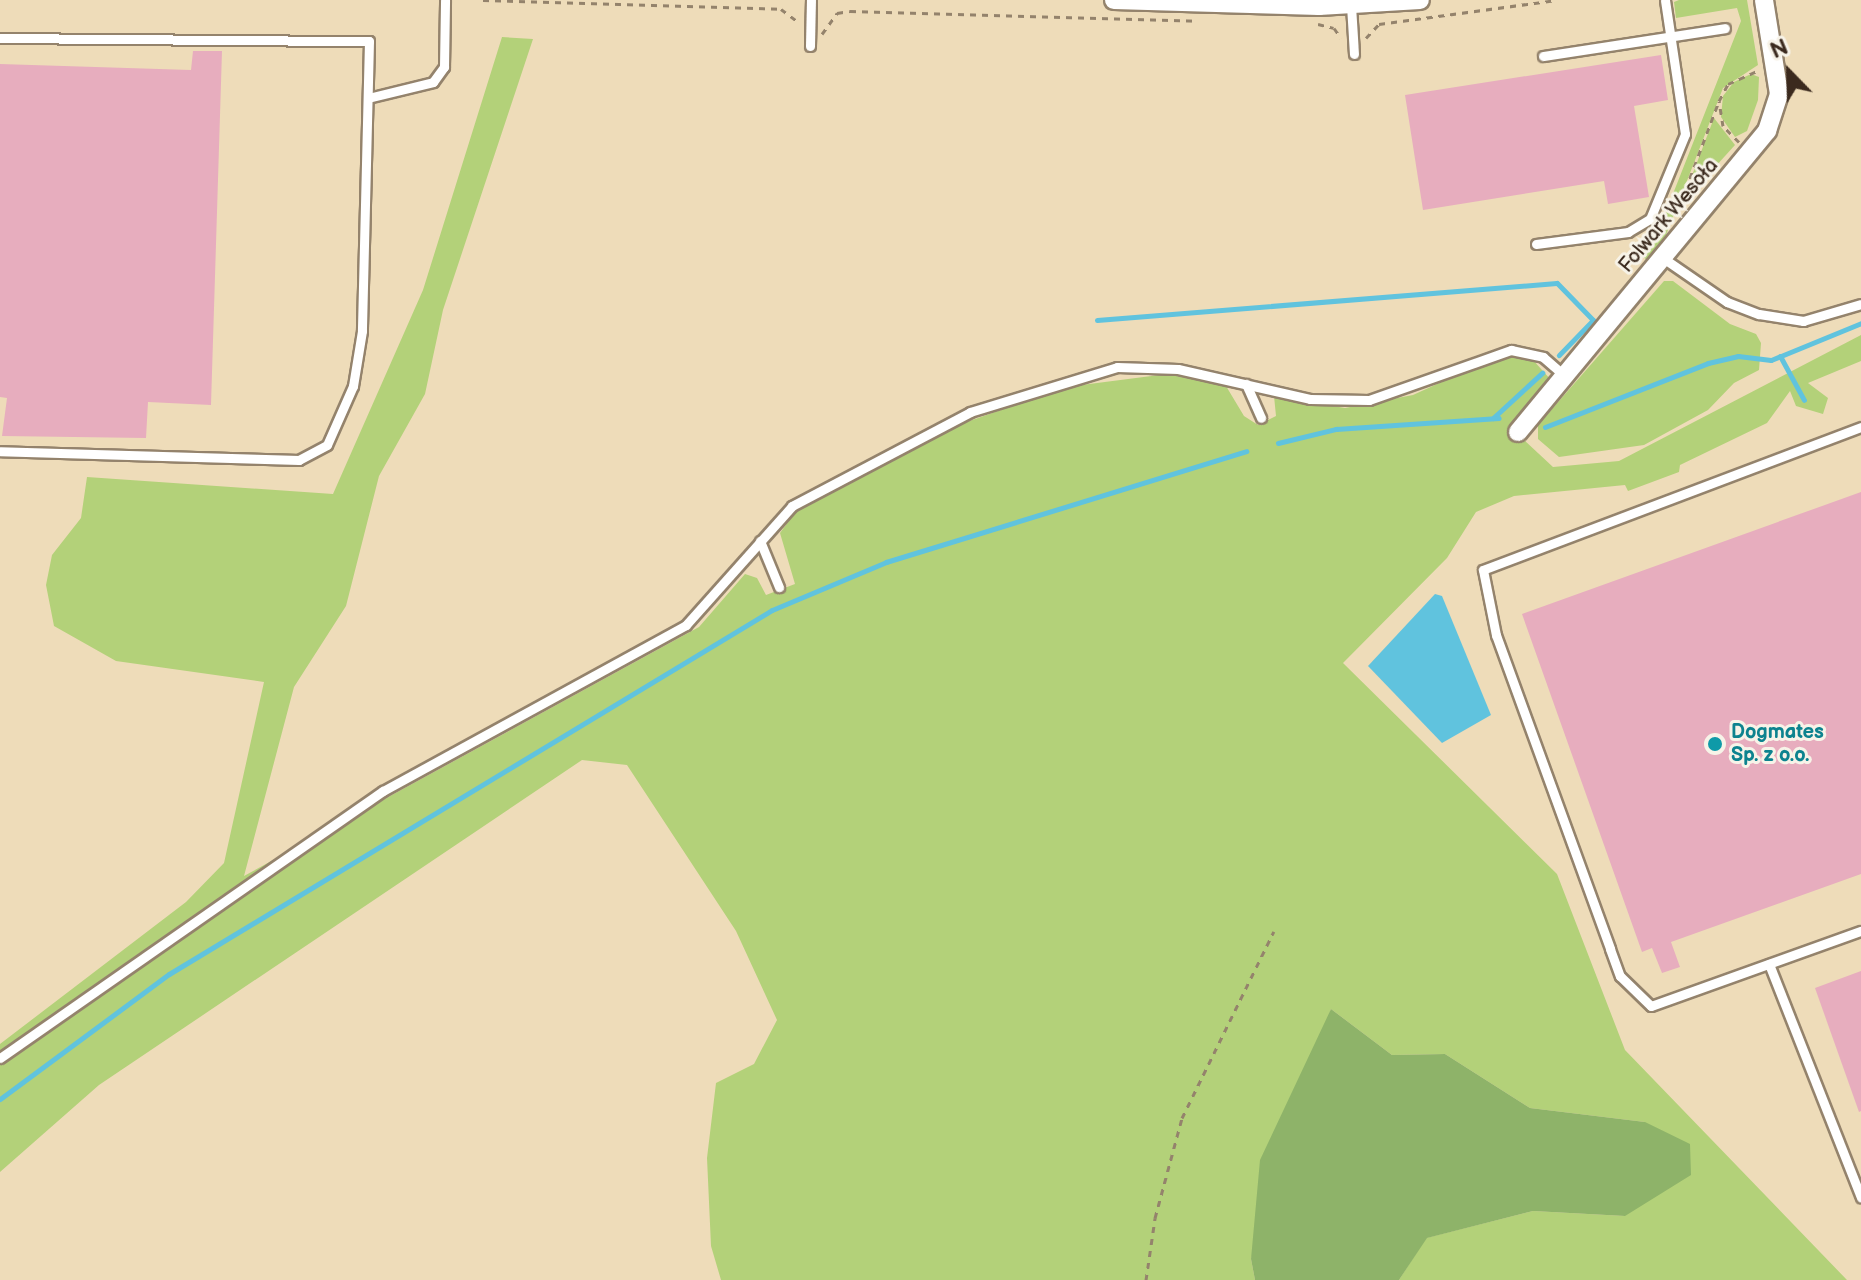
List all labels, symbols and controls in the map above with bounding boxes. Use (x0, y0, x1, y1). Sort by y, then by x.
north arrow (1749, 32, 1829, 112)
text: N (1767, 34, 1792, 65)
street label: Folwark Wesoła (1614, 154, 1724, 278)
place label: Dogmates Sp. z o.o. (1731, 720, 1824, 767)
marker: Dogmates Sp. z o.o. (1706, 735, 1724, 753)

